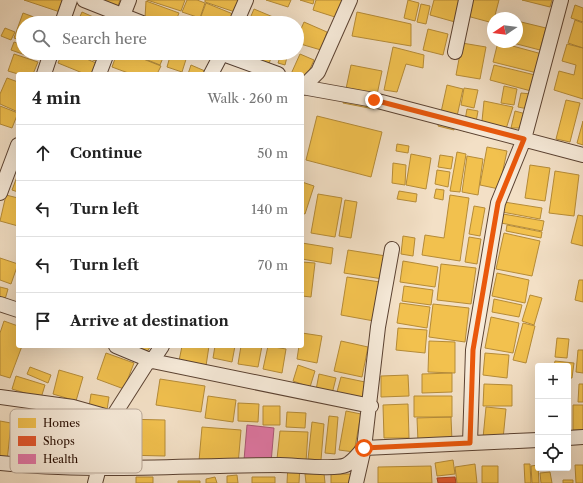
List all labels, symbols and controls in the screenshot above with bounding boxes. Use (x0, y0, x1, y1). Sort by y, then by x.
north arrow (487, 12, 523, 48)
search box (16, 16, 304, 60)
icon: search (30, 27, 52, 49)
text: Search here (62, 29, 147, 48)
text: 4 min (32, 88, 81, 108)
text: Walk · 260 m (207, 90, 288, 106)
route end (365, 91, 383, 109)
icon: ahead (32, 142, 54, 164)
text: Continue (70, 143, 142, 162)
text: 50 m (257, 145, 288, 161)
icon: left (32, 198, 54, 220)
text: Turn left (70, 199, 139, 218)
text: 140 m (251, 201, 288, 217)
icon: left (32, 254, 54, 276)
text: Turn left (70, 255, 139, 274)
text: 70 m (258, 257, 288, 273)
icon: arrive (32, 310, 54, 332)
text: Arrive at destination (70, 311, 229, 330)
map controls (535, 363, 571, 471)
button: + (535, 363, 571, 399)
button: − (535, 399, 571, 435)
legend (10, 409, 142, 473)
text: Homes (43, 416, 80, 430)
text: Shops (43, 434, 75, 448)
button: locate (535, 435, 571, 471)
route start (355, 439, 373, 457)
text: Health (43, 452, 78, 466)

